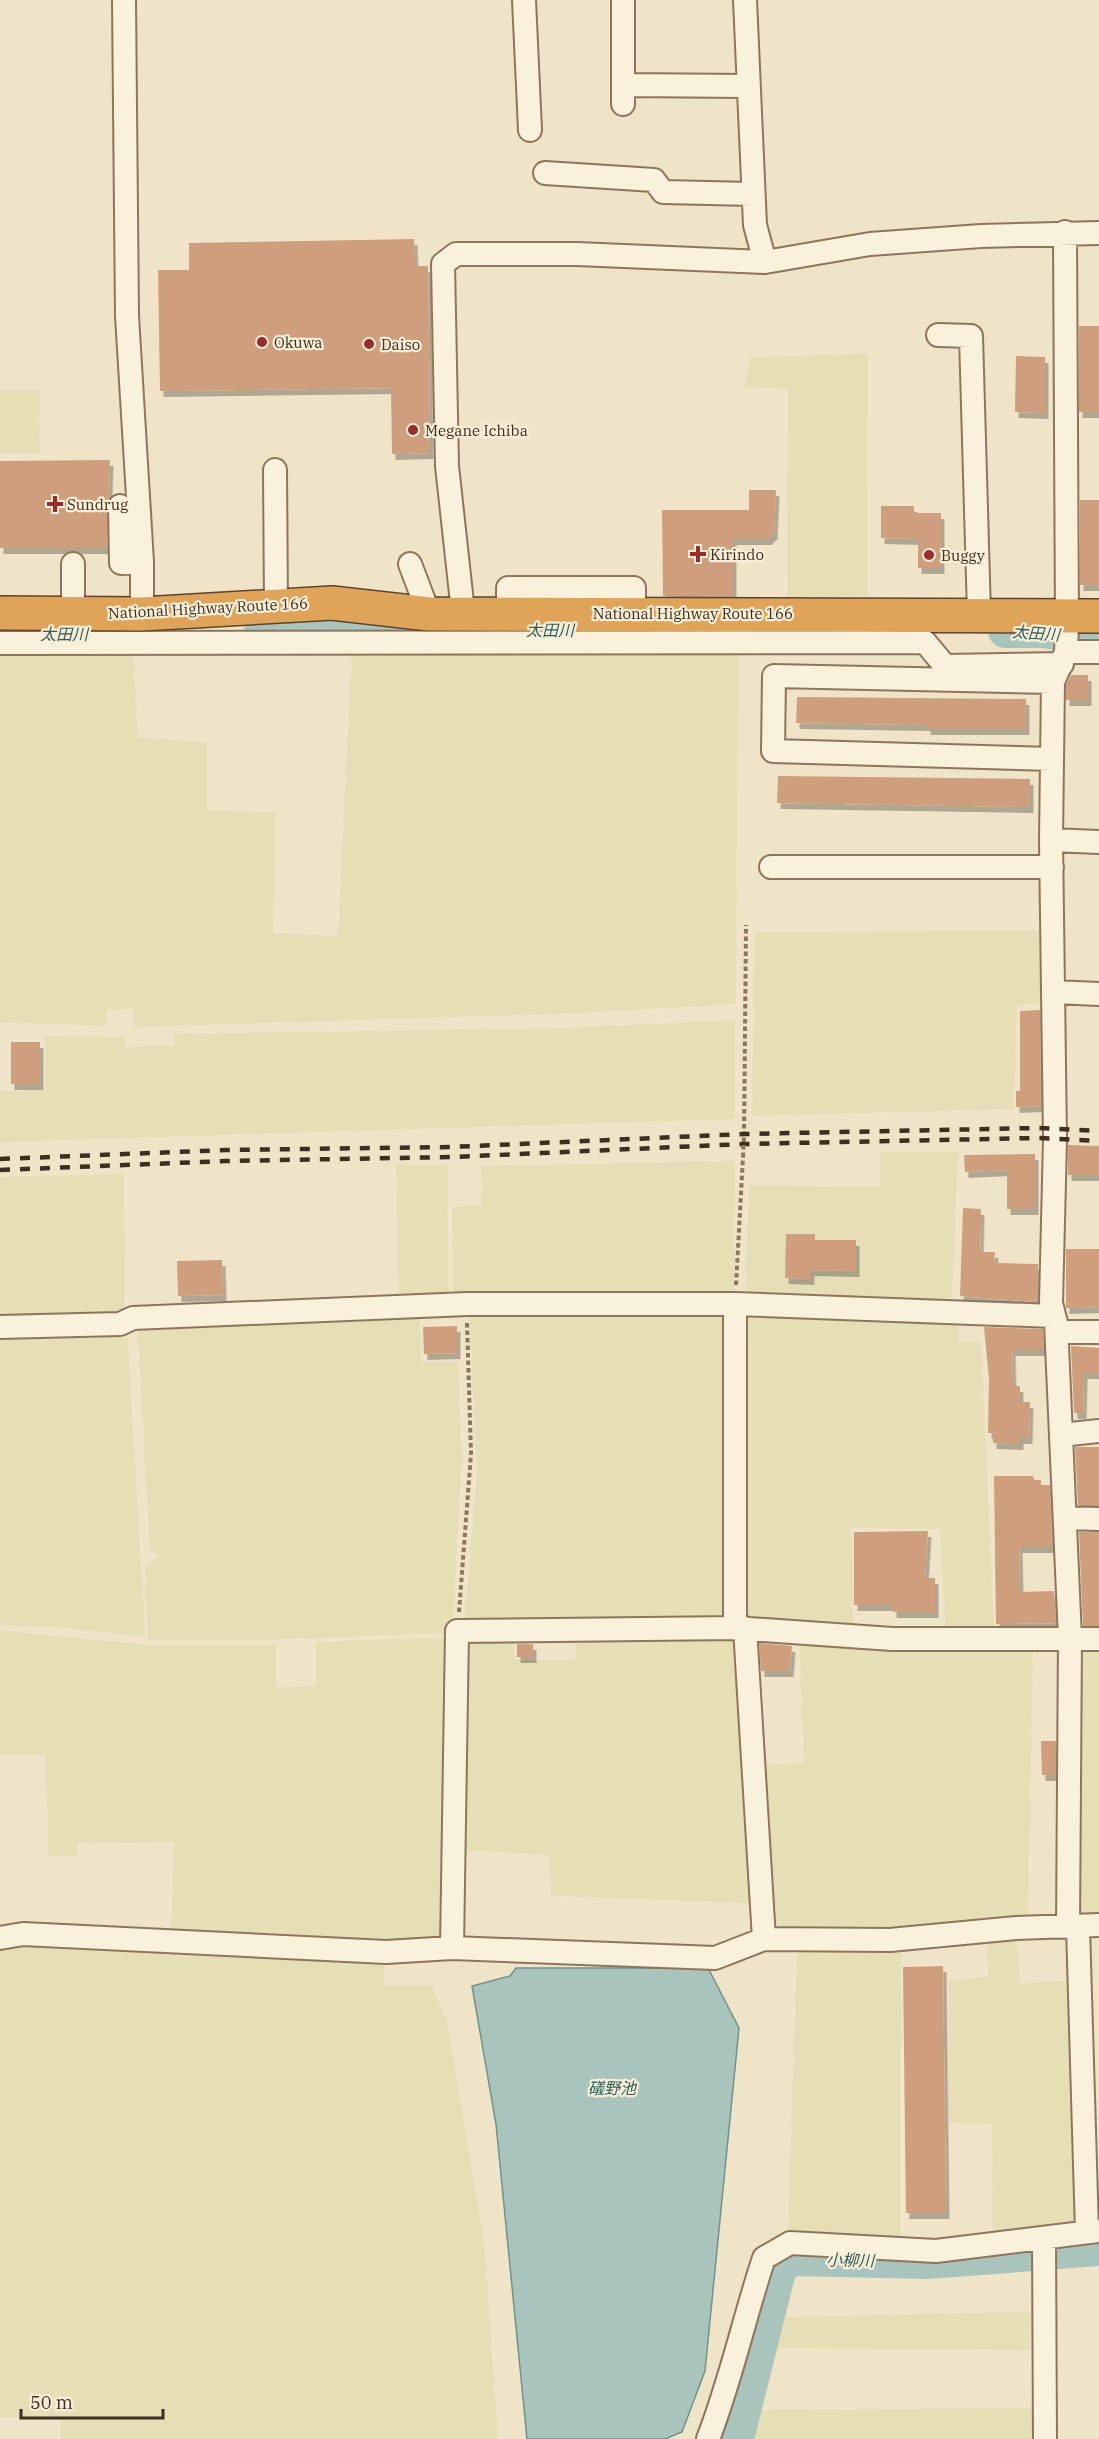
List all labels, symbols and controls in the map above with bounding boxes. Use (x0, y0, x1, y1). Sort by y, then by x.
place label: Okuwa (274, 333, 322, 352)
marker: Okuwa (255, 335, 269, 349)
place label: Daiso (381, 335, 420, 354)
marker: Daiso (362, 337, 376, 351)
place label: Megane Ichiba (425, 421, 528, 440)
marker: Megane Ichiba (406, 423, 420, 437)
place label: Sundrug (67, 495, 128, 514)
marker: Sundrug (48, 497, 62, 511)
place label: Kirindo (710, 545, 764, 564)
place label: Buggy (941, 546, 985, 565)
marker: Kirindo (691, 547, 705, 561)
marker: Buggy (922, 548, 936, 562)
street label: National Highway Route 166 (108, 593, 308, 623)
street label: National Highway Route 166 (593, 604, 793, 623)
water label: 太田川 (526, 620, 576, 640)
water label: 太田川 (1011, 621, 1063, 645)
water label: 太田川 (40, 624, 90, 644)
water label: 礒野池 (588, 2078, 638, 2098)
water label: 小柳川 (826, 2250, 876, 2270)
scale bar (21, 2382, 164, 2420)
text: 50 m (30, 2391, 73, 2414)

